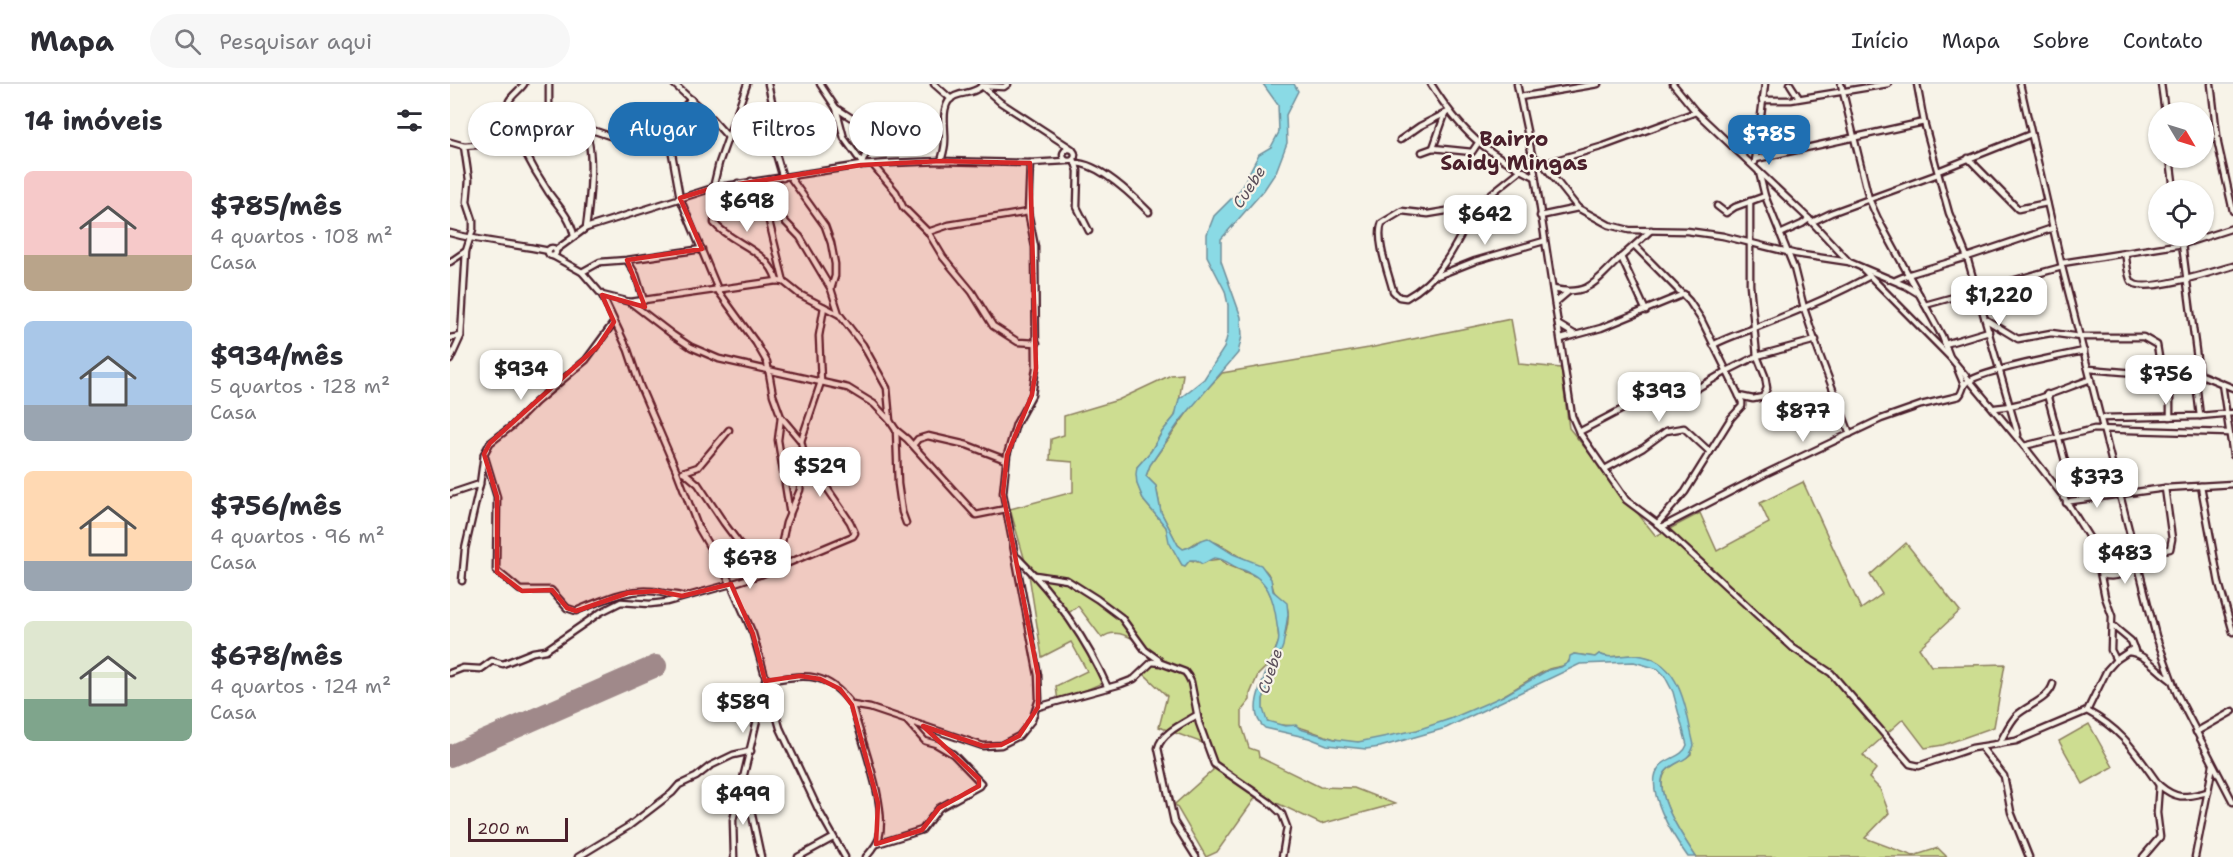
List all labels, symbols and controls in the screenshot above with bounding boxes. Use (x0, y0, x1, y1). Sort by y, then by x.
search box (150, 14, 570, 68)
text: Mapa (30, 22, 114, 60)
icon: search (171, 25, 204, 58)
text: Pesquisar aqui (219, 27, 372, 56)
text: Início (1851, 27, 1909, 55)
text: Mapa (1942, 27, 2000, 55)
text: Sobre (2033, 27, 2090, 55)
text: Contato (2123, 27, 2203, 55)
chip: Comprar (468, 102, 596, 156)
chip: Alugar (608, 102, 719, 156)
chip: Filtros (731, 102, 837, 156)
chip: Novo (849, 102, 943, 156)
north arrow (2148, 102, 2214, 168)
map controls (2148, 102, 2214, 246)
text: 14 imóveis (24, 103, 163, 138)
icon: filters (393, 104, 426, 137)
pin: $785 (1733, 115, 1805, 166)
text: $785 (1742, 121, 1796, 147)
district label: Bairro Saidy Mingas (1440, 125, 1588, 177)
water label: Cuebe (1228, 162, 1270, 212)
button: locate (2148, 180, 2214, 246)
pin: $698 (711, 182, 783, 233)
text: $785/mês (210, 188, 342, 223)
text: $698 (720, 188, 774, 214)
icon: home (72, 195, 144, 267)
pin: $642 (1449, 195, 1521, 246)
text: $642 (1458, 201, 1512, 227)
text: 4 quartos · 108 m² (210, 223, 393, 249)
text: Casa (210, 249, 256, 275)
pin: $1,220 (1950, 276, 2048, 327)
text: $1,220 (1965, 282, 2033, 308)
text: $934/mês (210, 338, 343, 373)
icon: home (72, 345, 144, 417)
pin: $934 (485, 350, 557, 401)
pin: $756 (2130, 355, 2202, 406)
text: $934 (494, 356, 548, 382)
text: $756 (2139, 361, 2193, 387)
pin: $393 (1623, 372, 1695, 423)
text: 5 quartos · 128 m² (210, 373, 390, 399)
text: $393 (1632, 378, 1686, 404)
pin: $877 (1767, 392, 1839, 443)
text: $877 (1776, 398, 1830, 424)
text: Casa (210, 399, 256, 425)
pin: $529 (784, 447, 856, 498)
text: $529 (794, 453, 846, 479)
pin: $373 (2061, 458, 2133, 509)
text: $373 (2070, 464, 2124, 490)
text: $756/mês (210, 488, 342, 523)
icon: home (72, 495, 144, 567)
text: 4 quartos · 96 m² (210, 523, 385, 549)
pin: $483 (2089, 534, 2161, 585)
pin: $678 (714, 539, 786, 590)
text: $483 (2097, 540, 2153, 566)
text: $678 (723, 545, 777, 571)
text: Casa (210, 549, 256, 575)
text: $678/mês (210, 638, 343, 673)
icon: home (72, 645, 144, 717)
water label: Cuebe (1253, 646, 1287, 696)
text: 4 quartos · 124 m² (210, 673, 391, 699)
pin: $589 (707, 683, 779, 734)
text: $589 (716, 689, 770, 715)
text: Casa (210, 699, 256, 725)
pin: $499 (707, 775, 779, 826)
text: $499 (716, 781, 770, 807)
scale bar (468, 815, 568, 842)
text: 200 m (477, 818, 529, 839)

